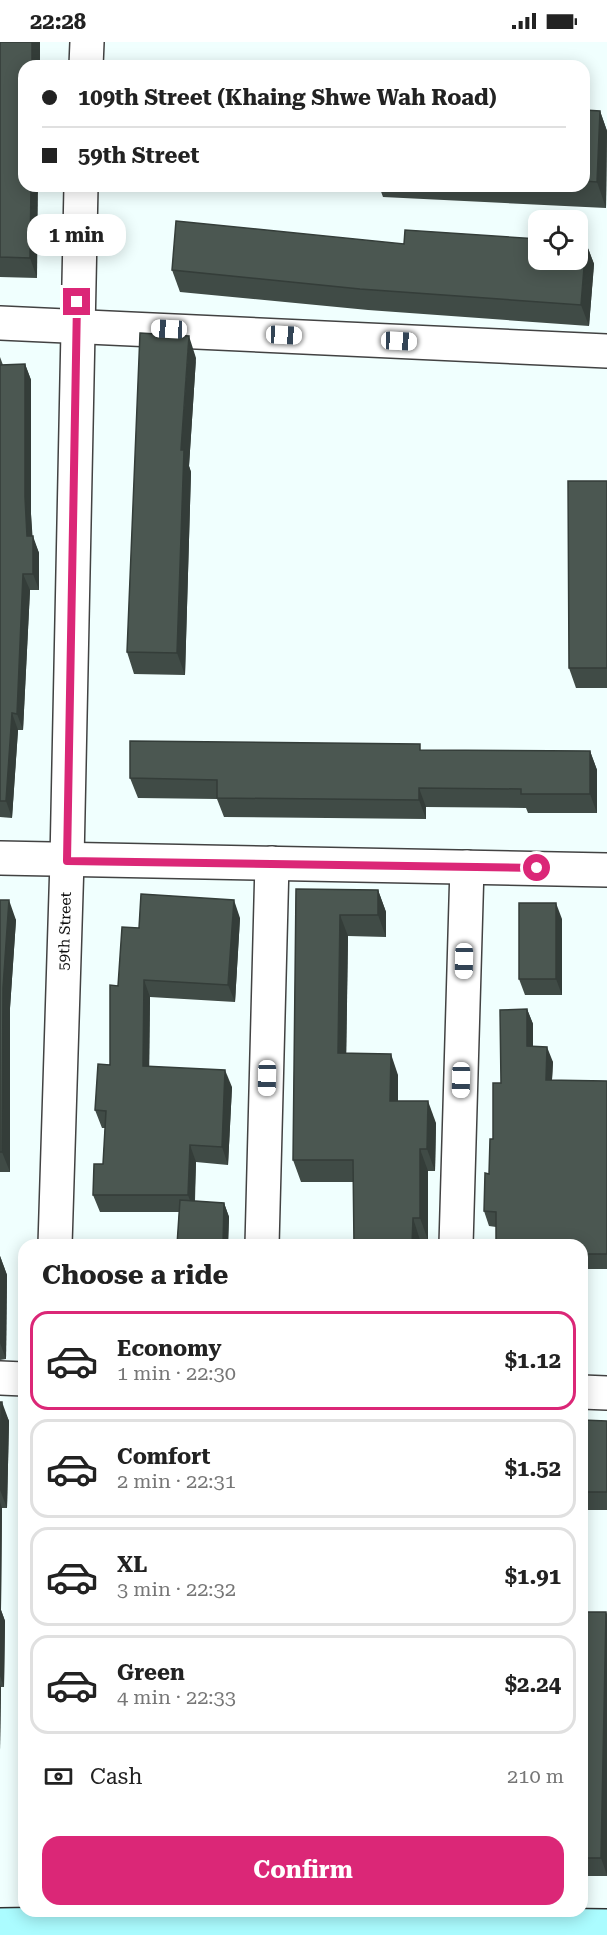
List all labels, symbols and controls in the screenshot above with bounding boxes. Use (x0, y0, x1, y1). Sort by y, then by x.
text: 22:28 (30, 9, 86, 34)
text: 109th Street (Khaing Shwe Wah Road) (78, 85, 497, 110)
text: 59th Street (78, 143, 199, 168)
map controls (528, 210, 588, 270)
button: locate (528, 210, 588, 270)
callout: 1 min (28, 215, 127, 257)
text: 1 min (49, 223, 104, 247)
route end (63, 288, 90, 315)
car (151, 319, 187, 339)
car (266, 325, 302, 345)
car (381, 331, 417, 351)
route start (523, 854, 550, 881)
street label: 59th Street (55, 891, 75, 971)
car (455, 943, 473, 979)
car (258, 1060, 276, 1096)
car (452, 1062, 470, 1098)
text: Choose a ride (42, 1259, 228, 1291)
icon: car (45, 1334, 99, 1388)
text: Economy (117, 1336, 221, 1361)
text: $1.12 (505, 1348, 561, 1373)
text: 1 min · 22:30 (117, 1361, 236, 1385)
icon: car (45, 1442, 99, 1496)
text: Comfort (117, 1444, 210, 1469)
text: $1.52 (505, 1456, 561, 1481)
text: 2 min · 22:31 (117, 1469, 236, 1493)
icon: car (45, 1550, 99, 1604)
text: XL (117, 1552, 147, 1577)
text: $1.91 (505, 1564, 561, 1589)
text: 3 min · 22:32 (117, 1577, 236, 1601)
icon: car (45, 1658, 99, 1712)
text: Green (117, 1660, 185, 1685)
text: $2.24 (505, 1672, 561, 1697)
text: 4 min · 22:33 (117, 1685, 236, 1709)
icon: cash (42, 1760, 75, 1793)
text: Cash (90, 1764, 142, 1789)
text: 210 m (507, 1764, 564, 1788)
button: Confirm (42, 1836, 564, 1905)

